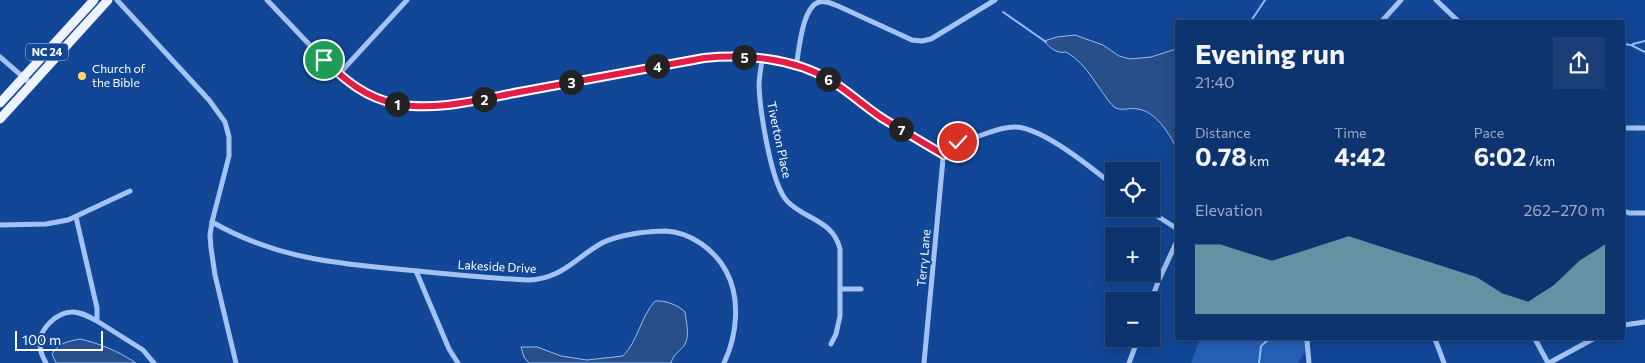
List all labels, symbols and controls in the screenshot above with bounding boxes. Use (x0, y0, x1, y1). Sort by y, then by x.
text: Evening run (1195, 36, 1345, 70)
button: share (1553, 37, 1605, 89)
pin (303, 39, 345, 81)
road number: NC 24 (26, 44, 68, 61)
pin: 5 (732, 44, 756, 70)
icon: arrive (310, 46, 338, 74)
text: 5 (740, 49, 749, 66)
pin: 4 (644, 54, 670, 78)
text: 4 (653, 58, 662, 75)
place label: Church of the Bible (92, 61, 146, 89)
pin: 6 (816, 66, 840, 92)
marker: Church of the Bible (76, 70, 88, 82)
pin: 3 (558, 70, 584, 94)
text: 6 (824, 71, 833, 88)
text: 21:40 (1195, 72, 1235, 91)
text: 3 (567, 74, 576, 91)
pin: 2 (472, 86, 496, 112)
text: 2 (481, 91, 488, 108)
pin: 1 (384, 92, 410, 116)
text: 1 (394, 96, 401, 113)
street label: Tiverton Place (765, 100, 795, 179)
pin: 7 (888, 116, 914, 142)
text: 7 (898, 121, 905, 138)
pin (937, 121, 979, 163)
text: Distance (1195, 124, 1251, 141)
text: Time (1334, 124, 1367, 141)
text: Pace (1474, 124, 1504, 141)
icon: check (944, 128, 972, 156)
text: 0.78 (1195, 141, 1247, 171)
text: 4:42 (1334, 141, 1386, 171)
text: 6:02 (1474, 141, 1526, 171)
text: km (1247, 152, 1269, 169)
text: /km (1526, 152, 1555, 169)
map controls (1105, 162, 1160, 347)
button: locate (1105, 162, 1160, 217)
text: Elevation (1195, 200, 1263, 219)
text: 262–270 m (1524, 200, 1605, 219)
button: + (1105, 227, 1160, 282)
street label: Terry Lane (914, 229, 932, 287)
street label: Lakeside Drive (457, 257, 537, 275)
button: − (1105, 292, 1160, 347)
scale bar (15, 328, 102, 351)
text: 100 m (22, 331, 61, 348)

